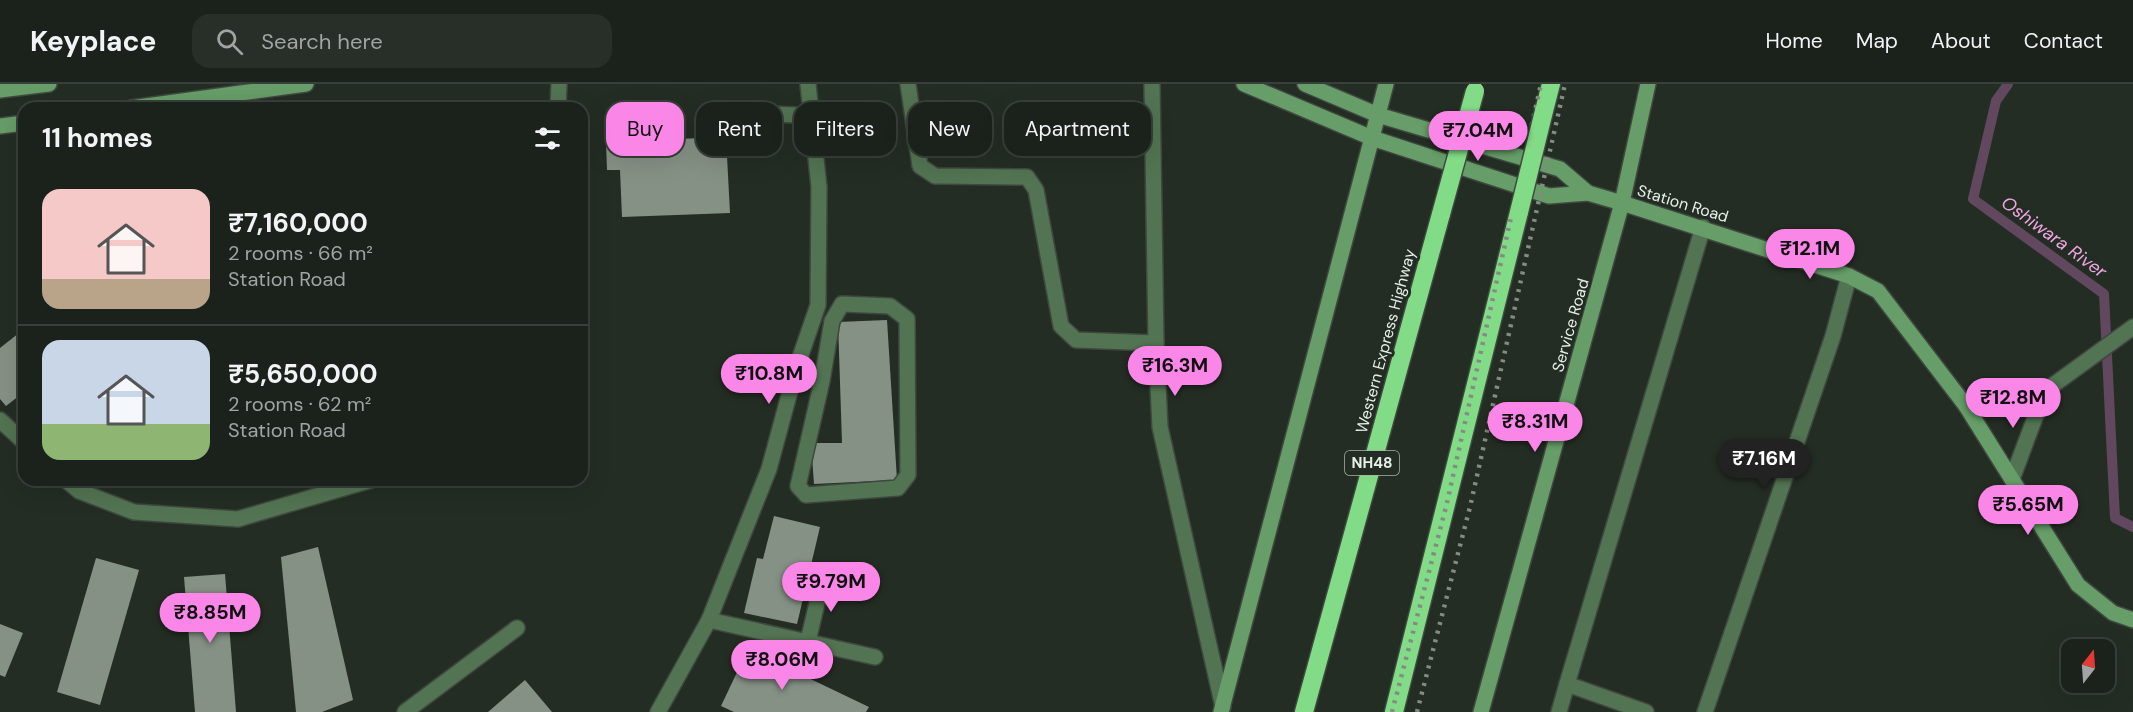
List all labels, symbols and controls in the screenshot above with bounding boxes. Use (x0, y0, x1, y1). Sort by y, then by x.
search box (192, 14, 612, 68)
text: Keyplace (30, 23, 156, 60)
icon: search (213, 25, 246, 58)
text: Search here (261, 27, 383, 56)
text: Home (1765, 27, 1823, 55)
text: Map (1856, 27, 1898, 55)
text: About (1931, 27, 1991, 55)
text: Contact (2024, 27, 2103, 55)
chip: Buy (606, 102, 684, 156)
chip: Rent (696, 102, 782, 156)
chip: Filters (794, 102, 896, 156)
chip: New (908, 102, 992, 156)
chip: Apartment (1004, 102, 1151, 156)
pin: ₹7.04M (1429, 111, 1527, 162)
text: ₹7.04M (1443, 117, 1513, 143)
text: 11 homes (42, 121, 153, 155)
icon: filters (531, 122, 564, 155)
street label: Station Road (1635, 180, 1731, 227)
water label: Oshiwara River (1997, 191, 2113, 284)
text: ₹7,160,000 (228, 206, 368, 240)
icon: home (90, 213, 162, 285)
pin: ₹12.1M (1761, 229, 1859, 280)
text: ₹12.1M (1780, 235, 1840, 261)
text: 2 rooms · 66 m² (228, 240, 373, 266)
street label: Western Express Highway (1351, 247, 1420, 436)
text: Station Road (228, 266, 346, 292)
street label: Service Road (1547, 276, 1594, 374)
pin: ₹16.3M (1126, 346, 1224, 397)
text: ₹16.3M (1142, 352, 1208, 378)
pin: ₹10.8M (720, 354, 818, 405)
text: ₹5,650,000 (228, 357, 378, 391)
text: ₹10.8M (735, 360, 803, 386)
icon: home (90, 364, 162, 436)
pin: ₹12.8M (1964, 378, 2062, 429)
text: ₹12.8M (1980, 384, 2046, 410)
text: 2 rooms · 62 m² (228, 391, 371, 417)
pin: ₹8.31M (1486, 402, 1584, 453)
text: ₹8.31M (1502, 408, 1568, 434)
text: Station Road (228, 417, 346, 443)
pin: ₹7.16M (1715, 439, 1813, 490)
text: ₹7.16M (1732, 445, 1796, 471)
road number: NH48 (1345, 451, 1399, 475)
pin: ₹5.65M (1979, 485, 2077, 536)
text: ₹5.65M (1992, 491, 2064, 517)
pin: ₹9.79M (782, 562, 880, 613)
text: ₹9.79M (796, 568, 866, 594)
pin: ₹8.85M (161, 593, 259, 644)
text: ₹8.85M (174, 599, 246, 625)
north arrow (2061, 639, 2115, 693)
map controls (2061, 639, 2115, 693)
pin: ₹8.06M (733, 640, 831, 691)
text: ₹8.06M (745, 646, 819, 672)

